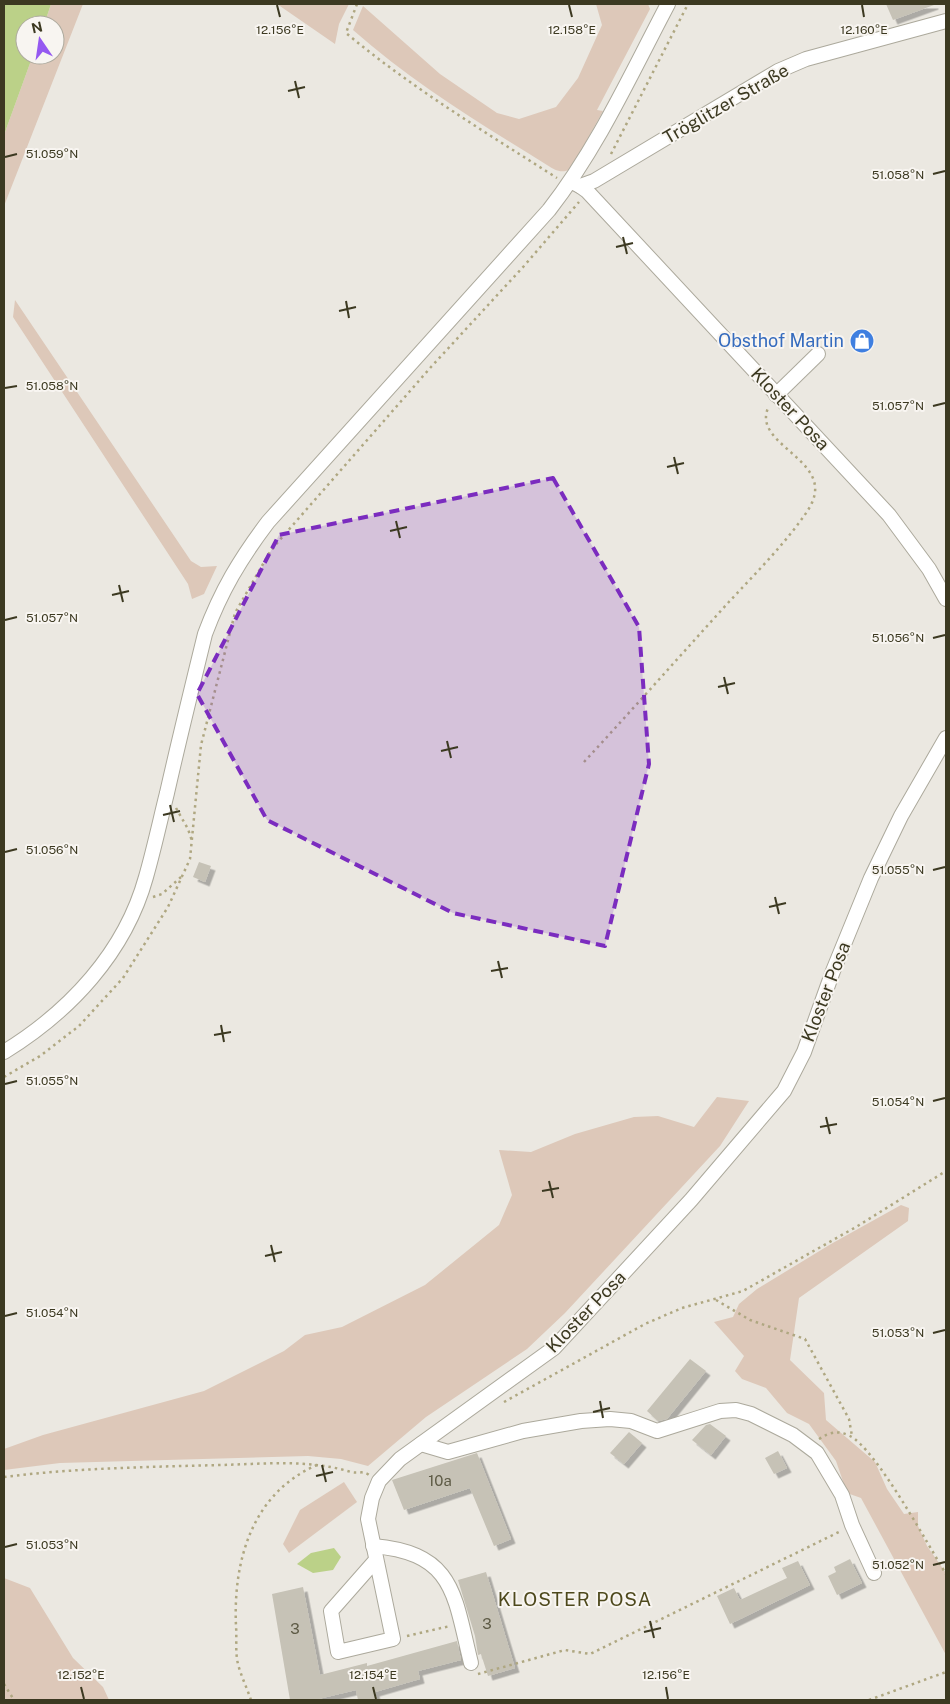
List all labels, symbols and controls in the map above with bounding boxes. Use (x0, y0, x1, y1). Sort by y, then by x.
north arrow (15, 15, 65, 65)
text: N (30, 18, 44, 36)
text: 12.156°E (256, 23, 304, 37)
text: 12.158°E (548, 23, 596, 37)
text: 12.160°E (840, 23, 888, 37)
street label: Tröglitzer Straße (659, 59, 792, 148)
text: 51.059°N (26, 147, 78, 161)
text: 51.058°N (872, 168, 924, 182)
shop icon: Obsthof Martin (849, 328, 875, 354)
place label: Obsthof Martin (718, 330, 844, 351)
street label: Kloster Posa (747, 363, 834, 454)
text: 51.058°N (26, 379, 78, 393)
text: 51.057°N (872, 399, 924, 413)
text: 51.057°N (26, 611, 78, 625)
text: 51.056°N (872, 631, 924, 645)
text: 51.056°N (26, 843, 78, 857)
text: 51.055°N (872, 863, 924, 877)
street label: Kloster Posa (797, 939, 854, 1045)
text: 51.055°N (26, 1074, 78, 1088)
text: 51.054°N (872, 1095, 924, 1109)
street label: Kloster Posa (542, 1267, 630, 1357)
text: 51.054°N (26, 1306, 78, 1320)
text: 51.053°N (872, 1326, 924, 1340)
house number: 10a (428, 1472, 452, 1489)
text: 51.053°N (26, 1538, 78, 1552)
text: 51.052°N (872, 1558, 924, 1572)
district label: KLOSTER POSA (498, 1588, 652, 1610)
house number: 3 (482, 1615, 492, 1632)
house number: 3 (290, 1620, 300, 1637)
text: 12.152°E (57, 1668, 105, 1682)
text: 12.154°E (349, 1668, 397, 1682)
text: 12.156°E (642, 1668, 690, 1682)

